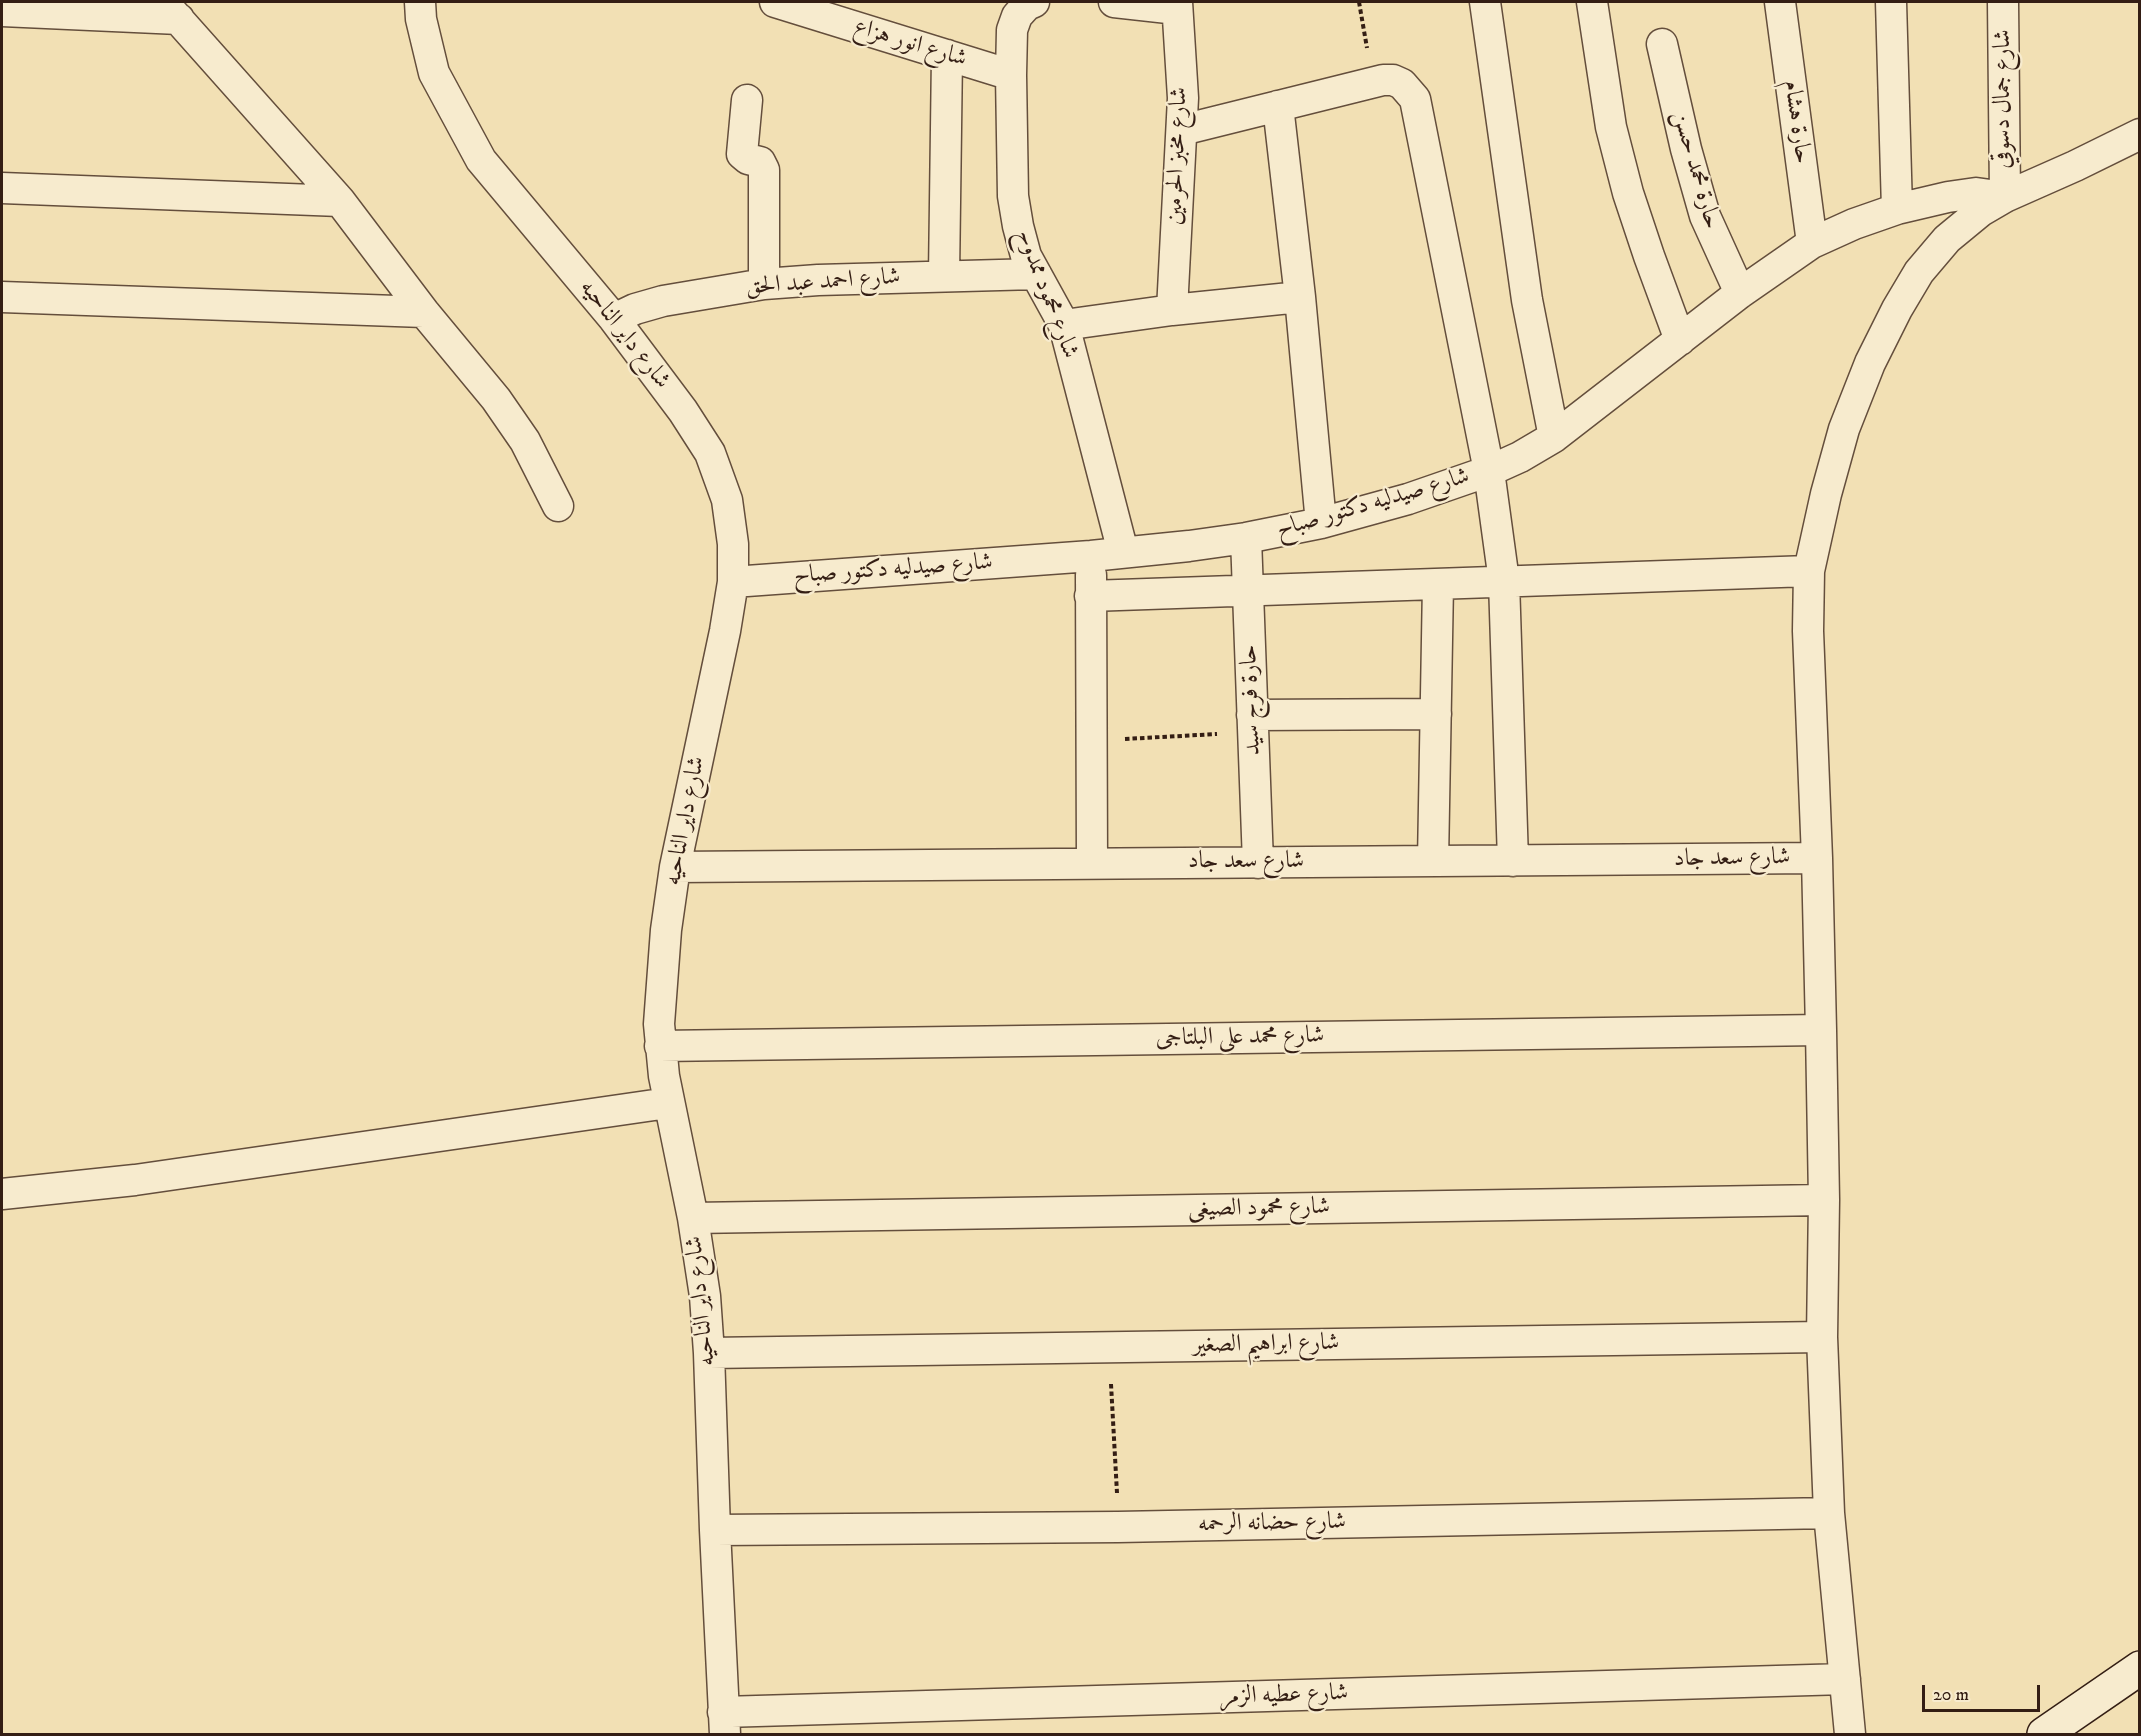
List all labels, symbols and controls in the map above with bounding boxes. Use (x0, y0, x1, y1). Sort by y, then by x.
street label: شارع انور هزاع (850, 13, 970, 75)
street label: شارع جمال دسوقي (1990, 29, 2018, 169)
street label: حارة هشام (1776, 78, 1816, 166)
street label: شارع مخبز الحرمين (1161, 87, 1195, 225)
street label: حارة محمد حسن (1664, 108, 1726, 232)
street label: شارع محمود ممدوح (1008, 225, 1084, 363)
street label: شارع احمد عبد الحق (745, 263, 901, 303)
street label: شارع داير الناحيه (572, 275, 676, 395)
street label: شارع صيدليه دكتور صباح (1273, 463, 1473, 545)
street label: شارع صيدليه دكتور صباح (792, 549, 994, 591)
street label: حارة فرج سيد (1236, 644, 1268, 756)
street label: شارع داير الناحيه (659, 754, 713, 888)
street label: شارع سعد جاد (1674, 844, 1790, 874)
street label: شارع سعد جاد (1188, 848, 1304, 876)
street label: شارع محمد على البلتاجى (1155, 1022, 1325, 1054)
street label: شارع محمود الصيغى (1188, 1193, 1330, 1225)
street label: شارع داير الناحيه (681, 1234, 723, 1368)
street label: شارع ابراهيم الصغير (1192, 1329, 1340, 1361)
street label: شارع حضانه الرحمه (1198, 1508, 1346, 1540)
scale bar (1925, 1673, 2044, 1711)
street label: شارع عطيه الزمر (1219, 1679, 1349, 1713)
text: 20 m (1933, 1684, 1969, 1706)

